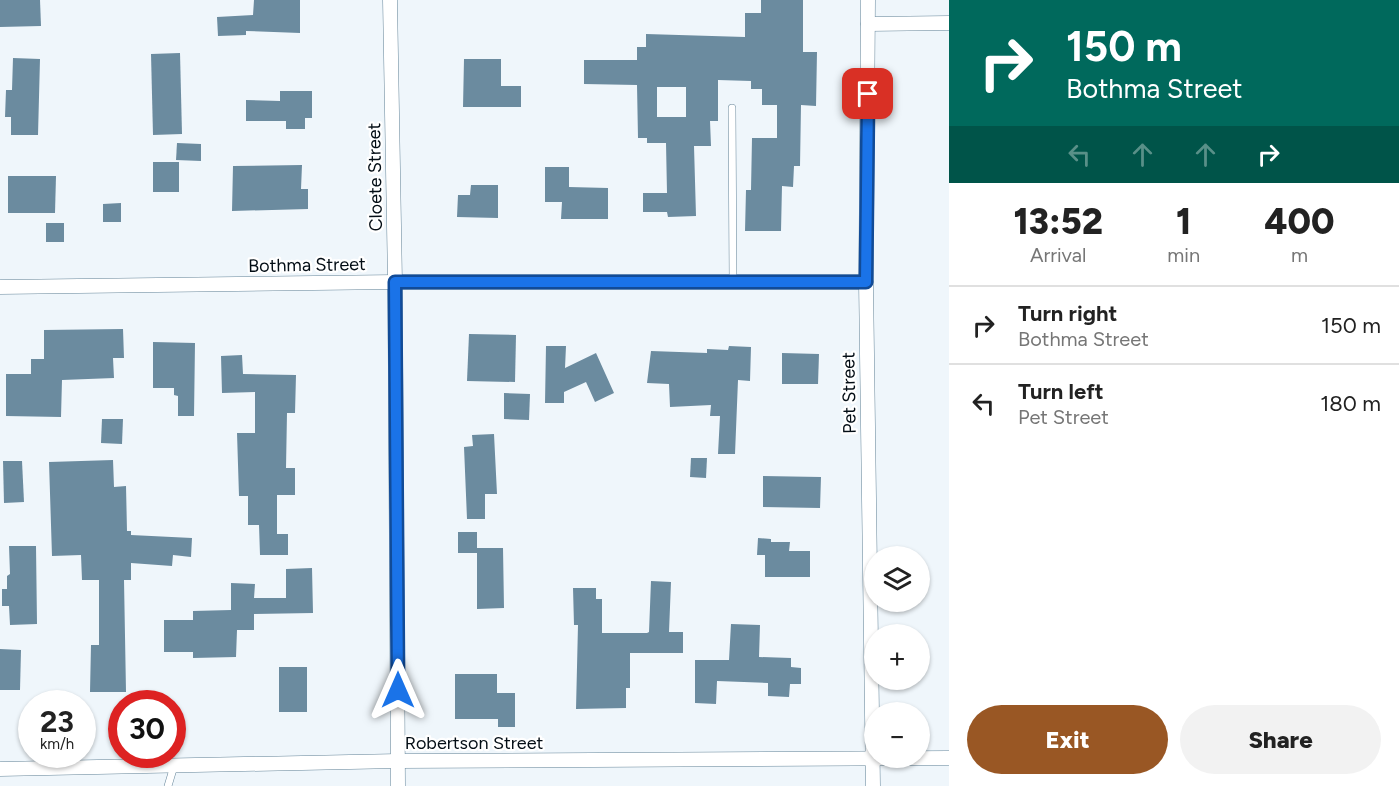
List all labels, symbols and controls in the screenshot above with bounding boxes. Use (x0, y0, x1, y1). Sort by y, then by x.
text: 150 m (1066, 21, 1182, 72)
icon: right (967, 24, 1045, 102)
pin (842, 68, 893, 119)
text: Bothma Street (1066, 72, 1242, 105)
icon: arrive (851, 77, 884, 110)
street label: Cloete Street (363, 122, 387, 232)
icon: left (1063, 138, 1096, 171)
icon: ahead (1126, 138, 1159, 171)
icon: ahead (1189, 138, 1222, 171)
icon: right (1252, 138, 1285, 171)
text: 13:52 (1013, 200, 1103, 243)
text: 1 (1176, 200, 1191, 243)
text: 400 (1265, 200, 1335, 243)
text: Arrival (1030, 243, 1086, 267)
text: min (1167, 243, 1200, 267)
text: m (1291, 243, 1308, 267)
street label: Bothma Street (248, 253, 366, 277)
text: Turn right (1018, 300, 1117, 327)
icon: right (967, 309, 1000, 342)
text: 150 m (1321, 312, 1381, 339)
text: Bothma Street (1018, 327, 1149, 351)
street label: Pet Street (837, 352, 861, 434)
text: Turn left (1018, 378, 1104, 405)
icon: left (967, 387, 1000, 420)
text: 180 m (1320, 390, 1381, 417)
text: Pet Street (1018, 405, 1109, 429)
map controls (864, 546, 930, 768)
button: layers (864, 546, 930, 612)
button: + (864, 624, 930, 690)
position arrow (366, 658, 430, 722)
speed limit sign: 30 (108, 690, 186, 768)
button: − (864, 702, 930, 768)
text: 23 (40, 703, 74, 740)
button: Exit (967, 705, 1168, 774)
button: Share (1180, 705, 1381, 774)
street label: Robertson Street (405, 732, 544, 754)
text: km/h (40, 735, 74, 753)

